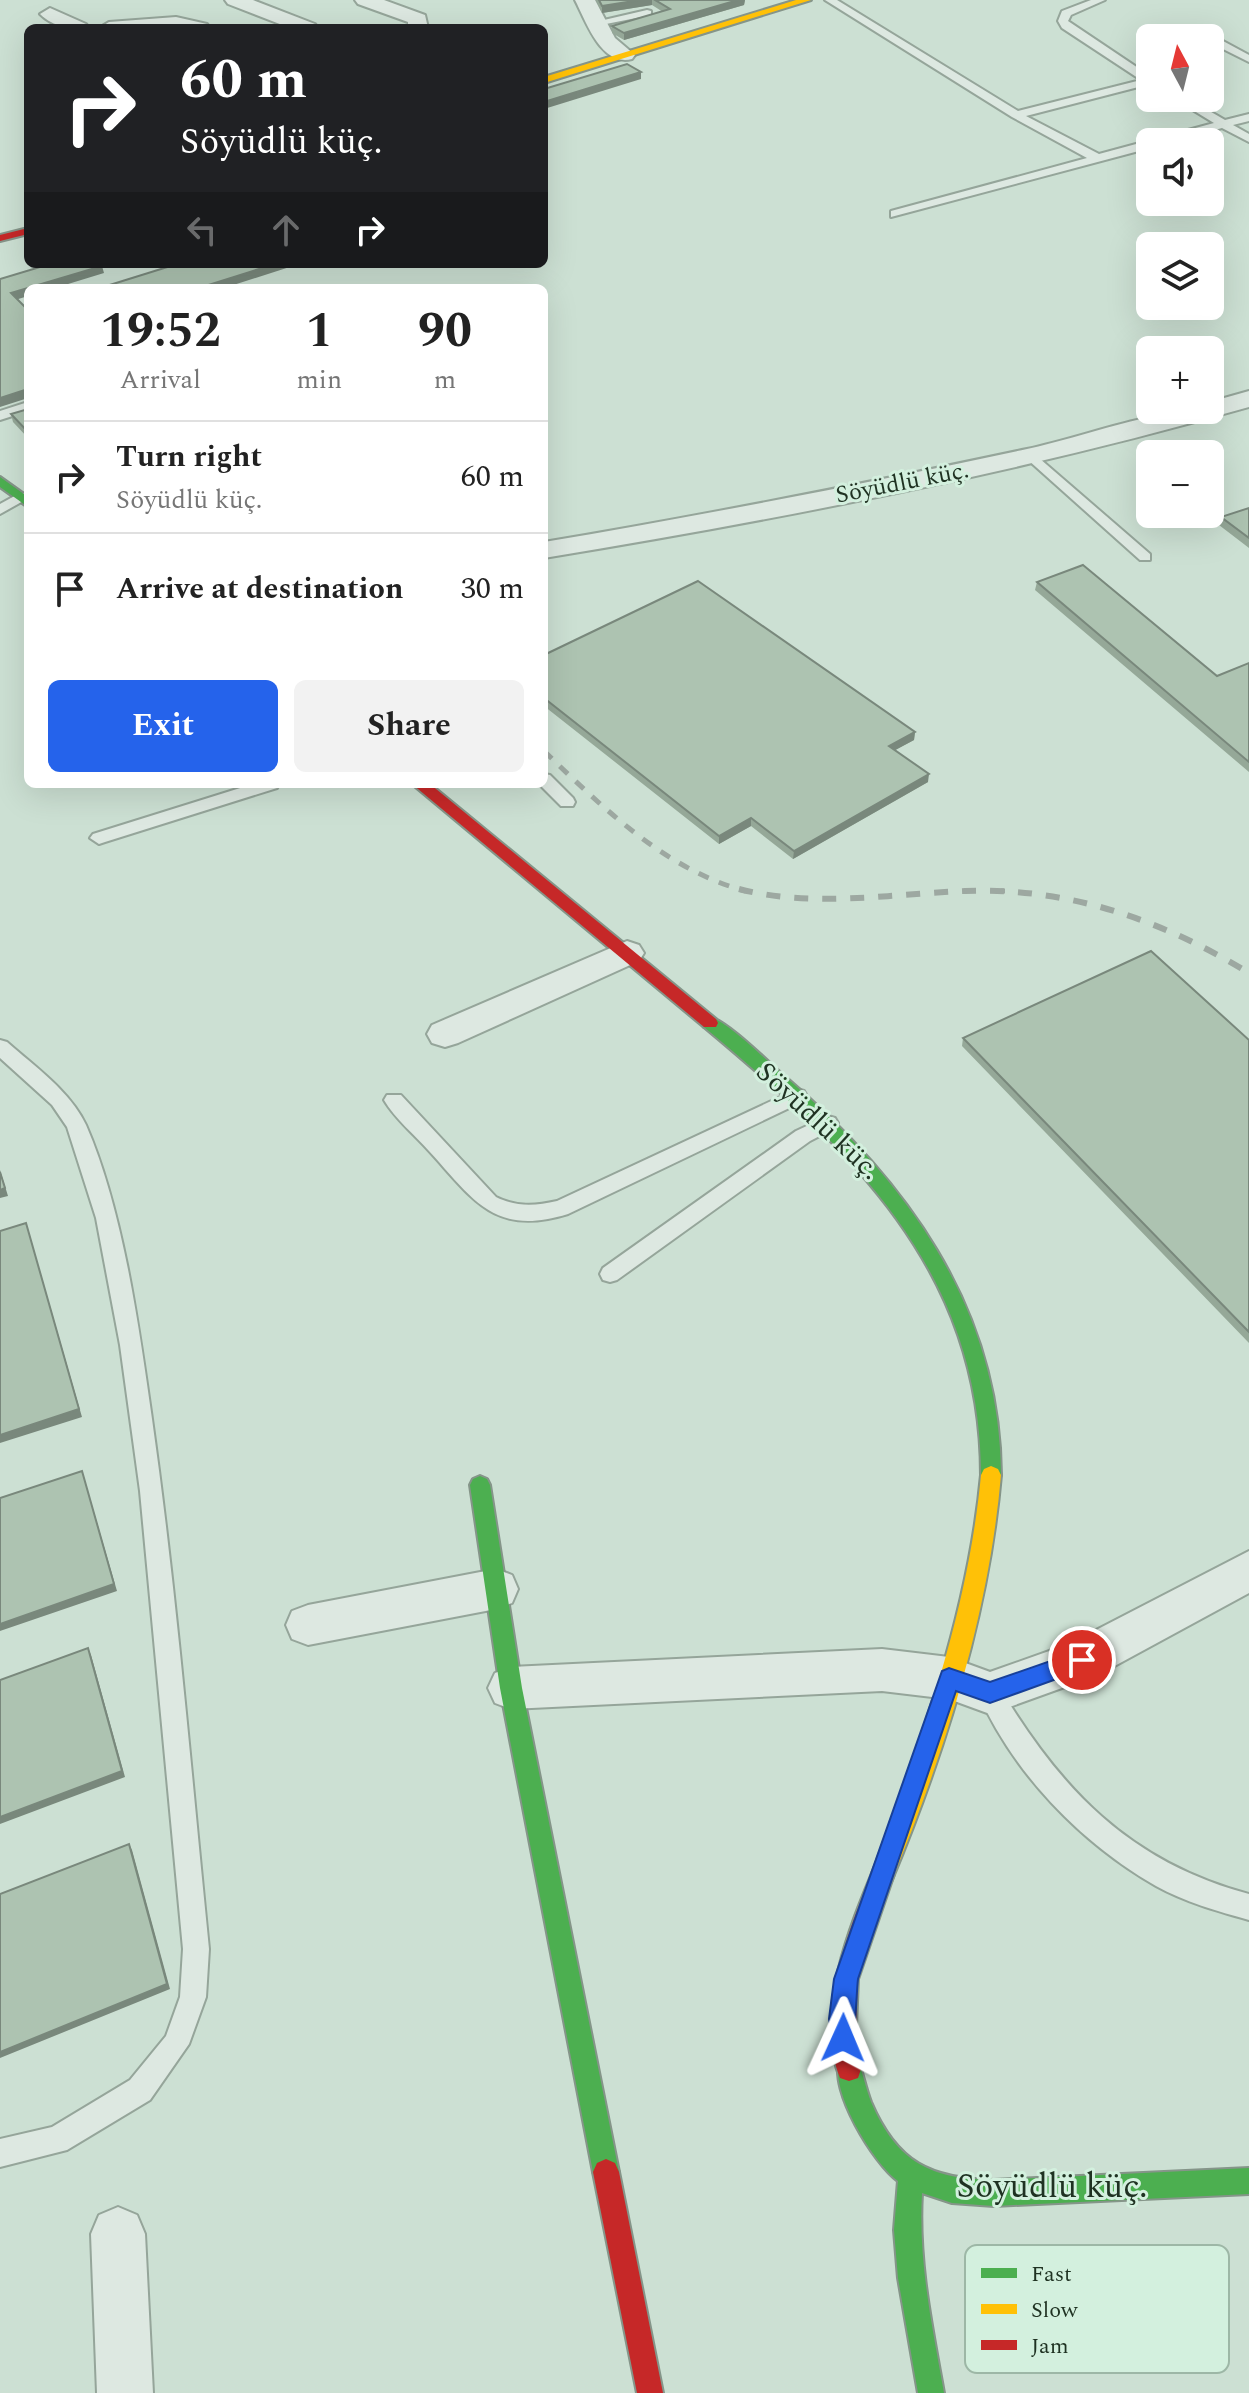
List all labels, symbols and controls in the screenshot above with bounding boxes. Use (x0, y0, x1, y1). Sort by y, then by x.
north arrow (1136, 24, 1224, 112)
map controls (1136, 24, 1224, 528)
text: 60 m (180, 38, 307, 123)
icon: right (48, 56, 152, 160)
text: Söyüdlü küç. (180, 115, 382, 170)
button: sound (1136, 128, 1224, 216)
icon: left (180, 208, 224, 252)
icon: ahead (264, 208, 308, 252)
icon: right (348, 208, 392, 252)
button: layers (1136, 232, 1224, 320)
text: 19:52 (100, 295, 221, 368)
text: 1 (306, 295, 333, 368)
text: 90 (418, 295, 472, 368)
button: + (1136, 336, 1224, 424)
text: Arrival (120, 360, 201, 400)
text: min (297, 360, 342, 400)
text: m (434, 360, 456, 400)
text: Turn right (116, 434, 262, 480)
button: − (1136, 440, 1224, 528)
street label: Söyüdlü küç. (833, 452, 972, 514)
text: 60 m (461, 454, 524, 500)
icon: right (48, 455, 92, 499)
text: Söyüdlü küç. (116, 480, 262, 520)
text: Arrive at destination (116, 566, 403, 612)
text: 30 m (461, 566, 524, 612)
icon: arrive (48, 567, 92, 611)
button: Exit (48, 680, 278, 772)
button: Share (294, 680, 524, 772)
street label: Söyüdlü küç. (746, 1052, 890, 1191)
pin (1048, 1626, 1116, 1694)
icon: arrive (1060, 1638, 1104, 1682)
position arrow (801, 1996, 885, 2080)
street label: Söyüdlü küç. (956, 2161, 1148, 2213)
legend (965, 2245, 1229, 2373)
text: Fast (1031, 2258, 1072, 2291)
text: Slow (1031, 2294, 1079, 2327)
text: Jam (1031, 2330, 1069, 2363)

